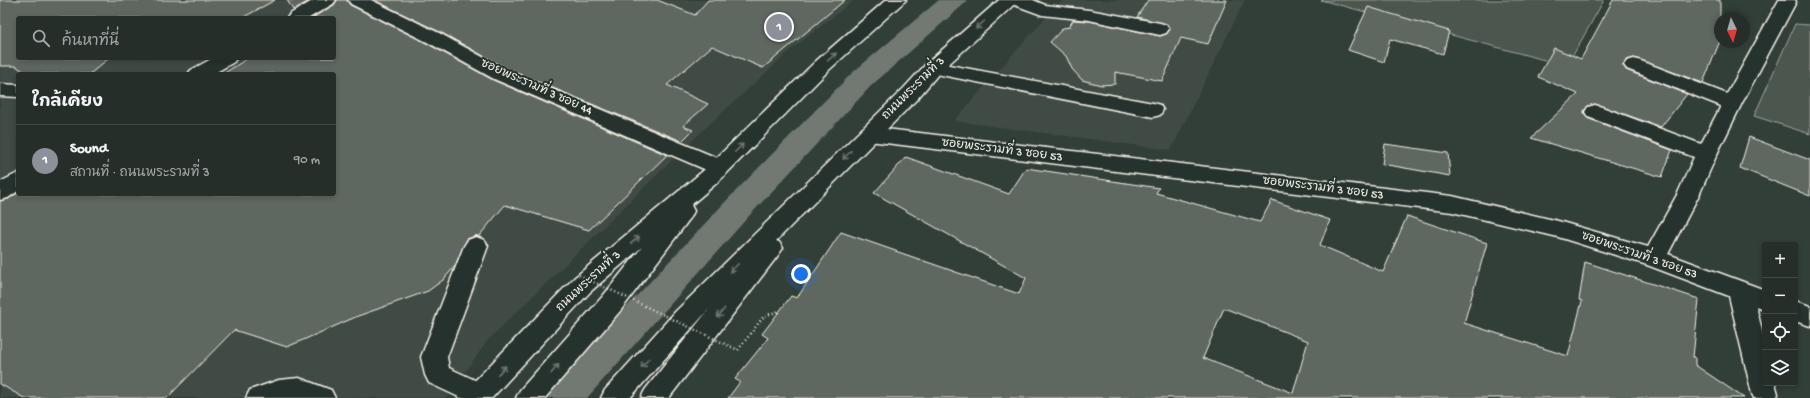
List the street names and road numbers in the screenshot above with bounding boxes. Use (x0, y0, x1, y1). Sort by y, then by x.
street label: ถนนพระรามที่ 3 (875, 50, 948, 123)
street label: ซอยพระรามที่ 3 ซอย 44 (478, 52, 597, 119)
street label: ซอยพระรามที่ 3 ซอย 53 (941, 131, 1064, 165)
street label: ซอยพระรามที่ 3 ซอย 53 (1262, 169, 1385, 203)
street label: ซอยพระรามที่ 3 ซอย 53 (1579, 224, 1701, 282)
street label: ถนนพระรามที่ 3 (550, 244, 624, 315)

